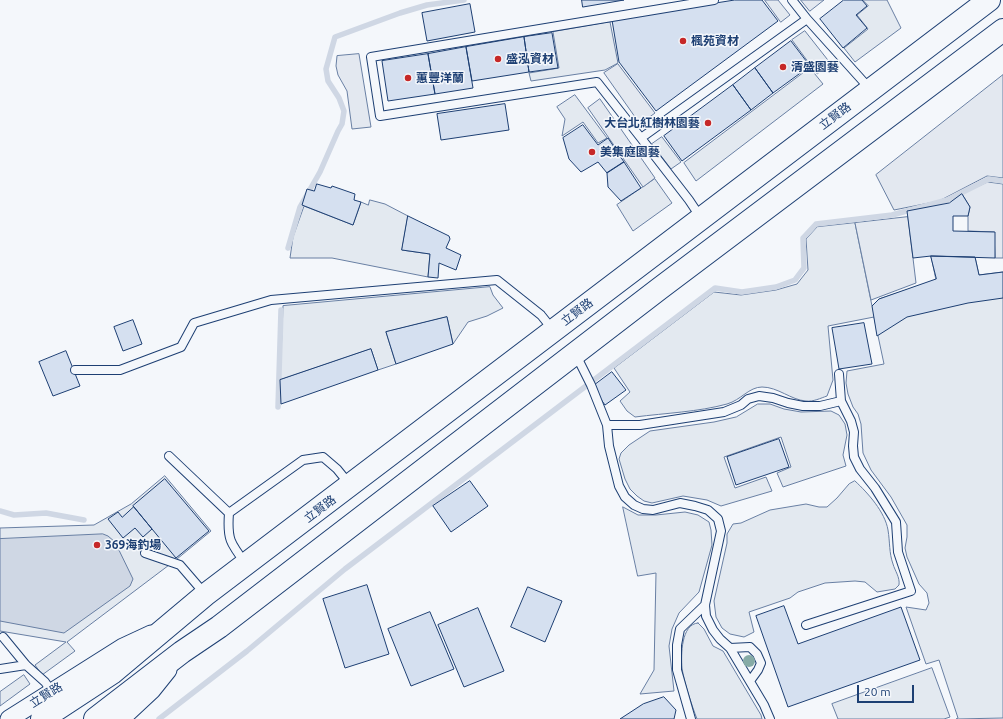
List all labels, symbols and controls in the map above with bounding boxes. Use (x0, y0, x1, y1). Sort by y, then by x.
place label: 楓苑資材 (691, 34, 739, 48)
marker: 楓苑資材 (678, 36, 688, 46)
place label: 盛泓資材 (506, 52, 554, 66)
marker: 盛泓資材 (493, 54, 503, 64)
place label: 清盛園藝 (791, 60, 839, 74)
marker: 清盛園藝 (778, 62, 788, 72)
place label: 蕙豐洋蘭 (416, 71, 464, 85)
marker: 蕙豐洋蘭 (403, 73, 413, 83)
street label: 立賢路 (816, 99, 854, 133)
place label: 大台北紅樹林園藝 (604, 116, 700, 130)
marker: 大台北紅樹林園藝 (703, 118, 713, 128)
place label: 美集庭園藝 (600, 145, 660, 159)
marker: 美集庭園藝 (587, 147, 597, 157)
street label: 立賢路 (558, 295, 596, 329)
street label: 立賢路 (301, 492, 339, 526)
place label: 369海釣場 (105, 538, 161, 552)
marker: 369海釣場 (92, 540, 102, 550)
scale bar (859, 677, 916, 703)
street label: 立賢路 (27, 679, 65, 711)
text: 20 m (864, 685, 891, 698)

